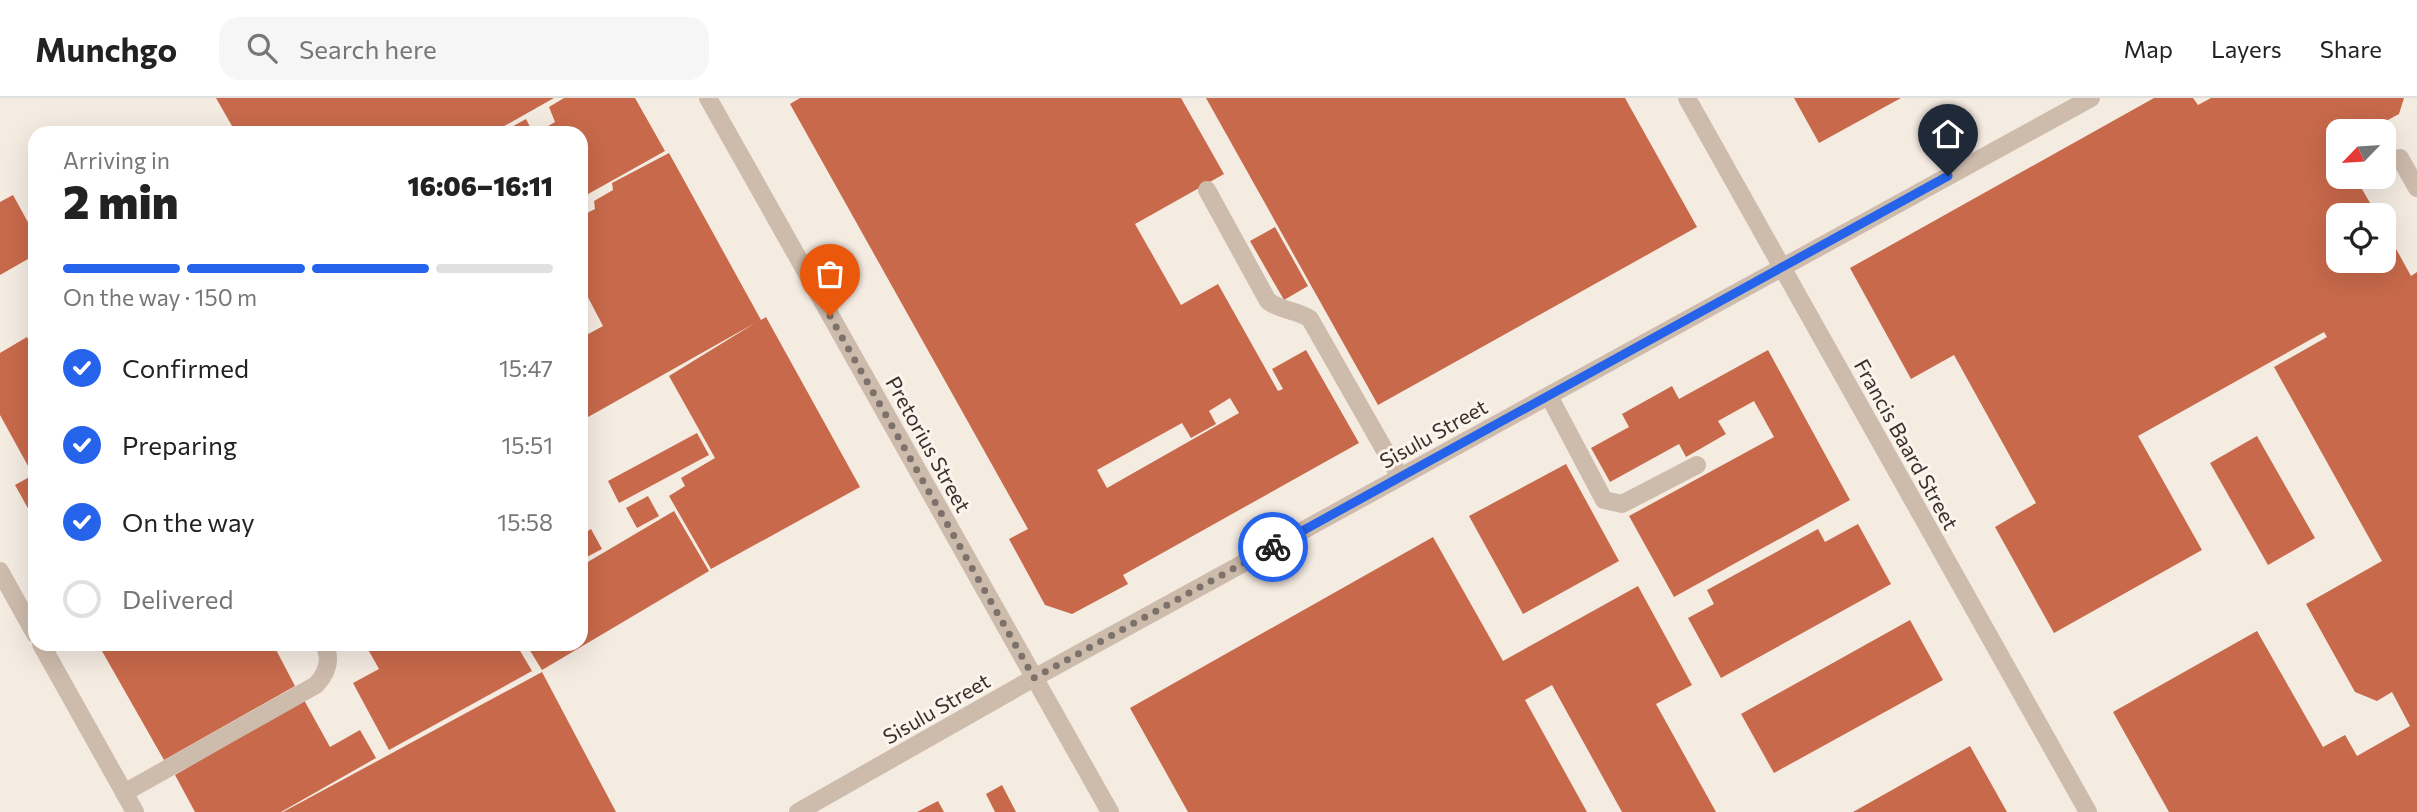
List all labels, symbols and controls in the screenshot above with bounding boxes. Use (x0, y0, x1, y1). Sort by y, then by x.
search box (219, 17, 709, 80)
text: Munchgo (35, 28, 177, 69)
icon: search (243, 29, 281, 67)
text: Search here (299, 33, 437, 64)
text: Map (2124, 34, 2173, 63)
text: Layers (2211, 34, 2282, 63)
text: Share (2320, 34, 2382, 63)
pin (1918, 104, 1978, 176)
icon: home (1929, 115, 1967, 153)
north arrow (2326, 119, 2396, 189)
map controls (2326, 119, 2396, 273)
text: Arriving in (63, 146, 170, 174)
text: 16:06–16:11 (408, 170, 553, 201)
text: 2 min (63, 172, 179, 228)
button: locate (2326, 203, 2396, 273)
pin (800, 244, 860, 316)
icon: bag (811, 255, 849, 293)
text: On the way · 150 m (63, 283, 257, 311)
icon: check (63, 349, 101, 387)
text: Confirmed (122, 352, 249, 383)
text: 15:47 (499, 354, 553, 382)
street label: Francis Baard Street (1850, 354, 1964, 534)
street label: Pretorius Street (881, 372, 977, 516)
street label: Sisulu Street (1375, 393, 1491, 473)
icon: check (63, 426, 101, 464)
text: Preparing (122, 429, 237, 460)
text: 15:51 (501, 431, 553, 459)
icon: check (63, 503, 101, 541)
text: On the way (122, 506, 255, 537)
text: 15:58 (497, 508, 553, 536)
courier (1238, 512, 1308, 582)
icon: bike (1254, 528, 1292, 566)
text: Delivered (122, 583, 233, 614)
street label: Sisulu Street (878, 667, 994, 749)

